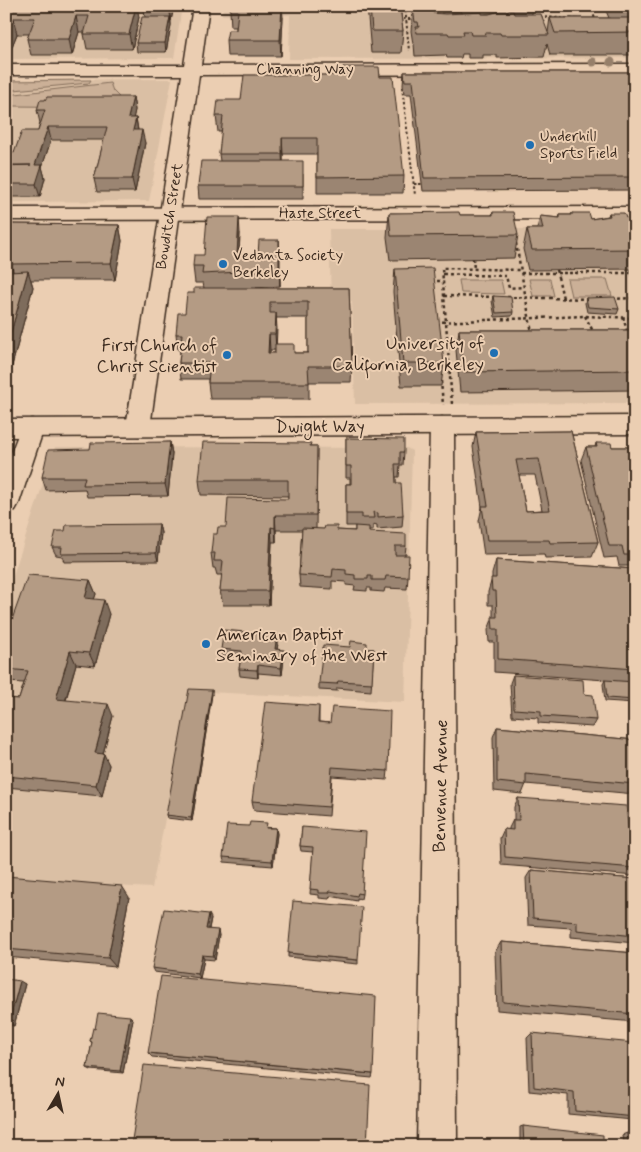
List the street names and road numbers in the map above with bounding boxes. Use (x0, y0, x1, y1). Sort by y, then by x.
street label: Channing Way (256, 60, 354, 81)
street label: Bowditch Street (152, 161, 188, 271)
street label: Haste Street (279, 204, 361, 224)
street label: Dwight Way (275, 415, 365, 440)
street label: Benvenue Avenue (428, 719, 454, 853)

